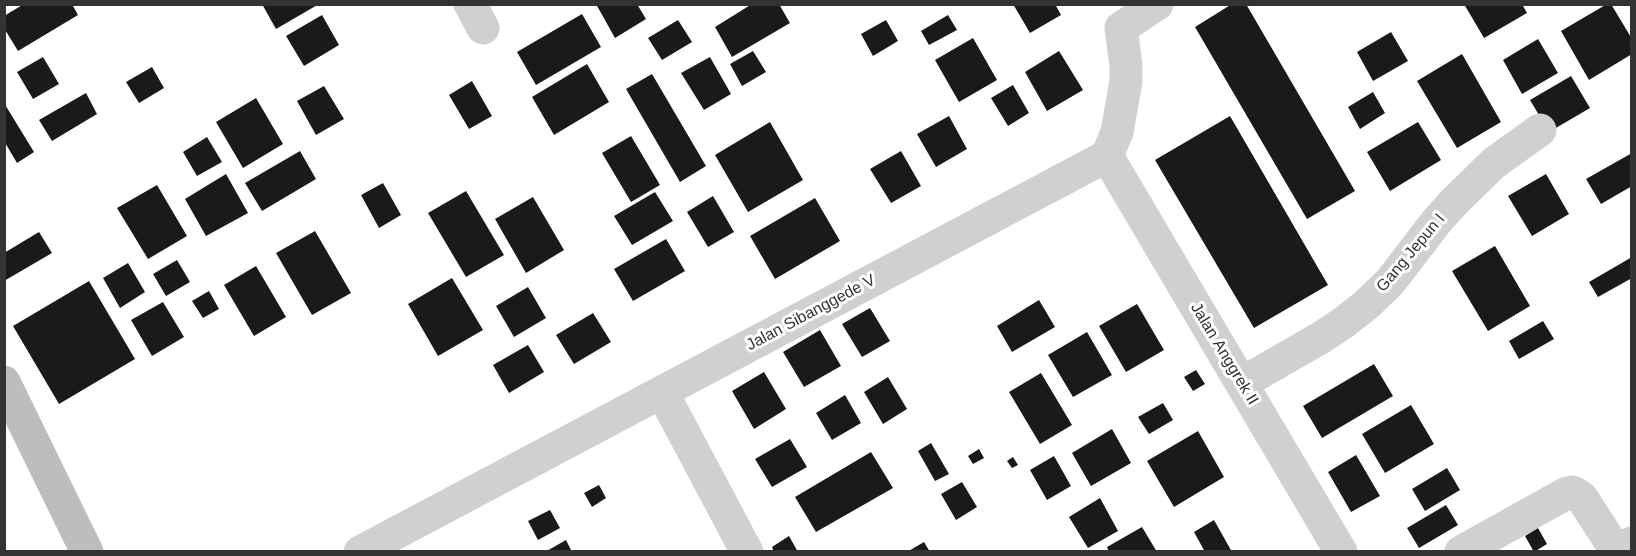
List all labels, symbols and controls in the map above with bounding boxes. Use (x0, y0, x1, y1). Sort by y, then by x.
street label: Gang Jepun I (1373, 210, 1449, 296)
street label: Jalan Sibanggede V (743, 271, 879, 355)
street label: Jalan Anggrek II (1186, 300, 1262, 408)

